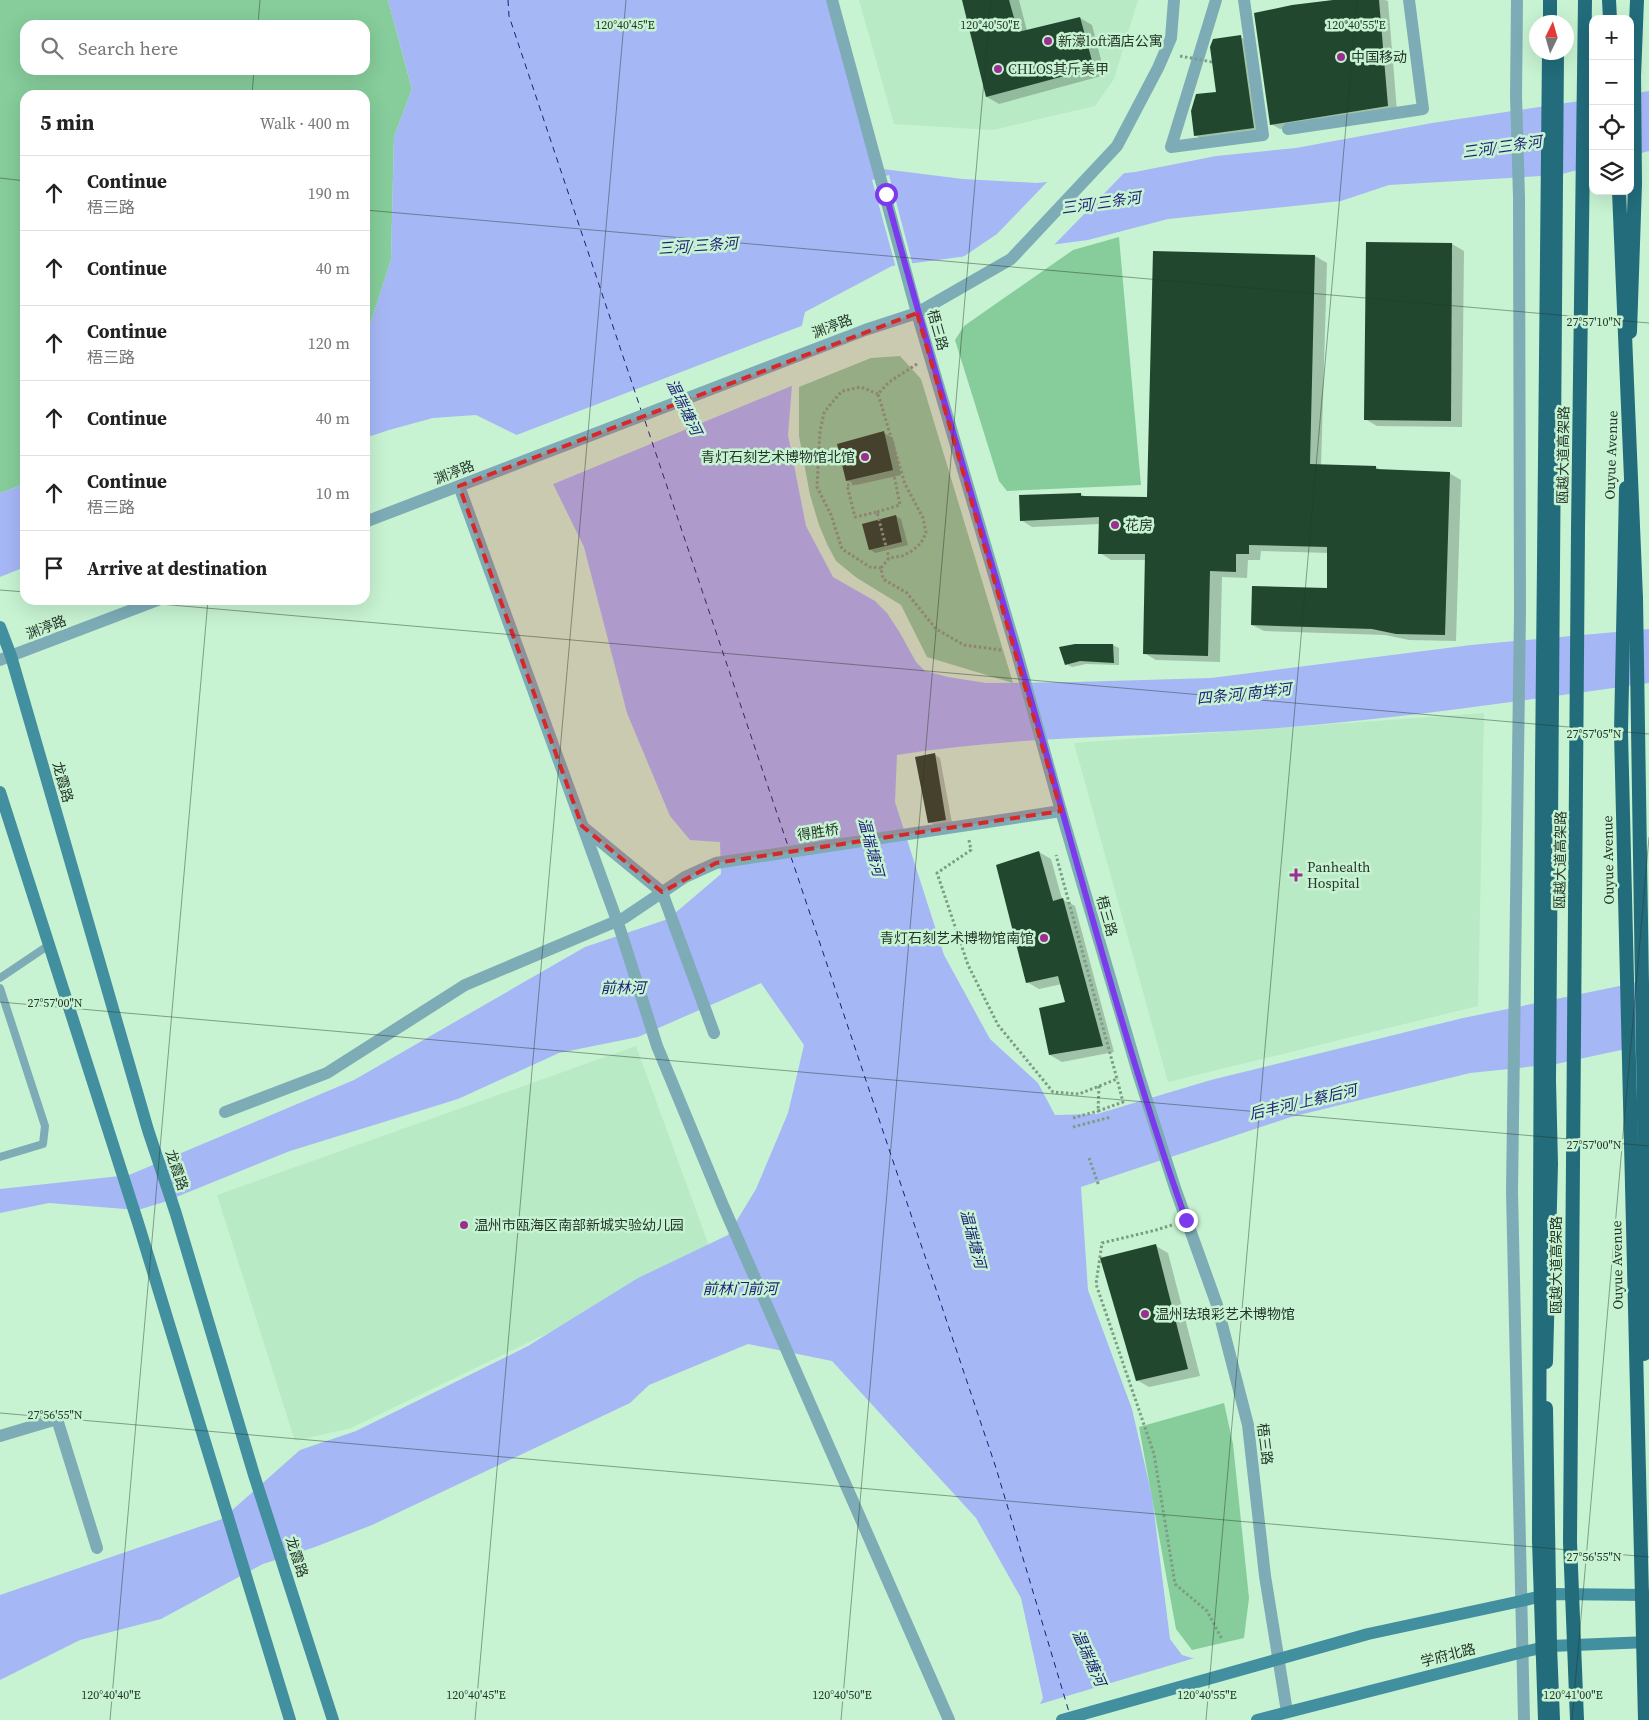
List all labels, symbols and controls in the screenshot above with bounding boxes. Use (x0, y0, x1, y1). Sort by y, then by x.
north arrow (1529, 15, 1574, 60)
map controls (1589, 15, 1634, 195)
button: + (1589, 15, 1634, 60)
text: 120°40'45"E (595, 17, 655, 33)
text: 120°40'50"E (960, 17, 1020, 33)
text: 120°40'55"E (1326, 17, 1386, 33)
search box (20, 20, 370, 75)
place label: 新濠loft酒店公寓 (1058, 31, 1163, 51)
icon: search (38, 34, 66, 62)
text: Search here (78, 35, 178, 61)
marker: 新濠loft酒店公寓 (1042, 35, 1054, 47)
place label: 中国移动 (1351, 47, 1407, 67)
marker: 中国移动 (1335, 51, 1347, 63)
place label: CHLOS其斤美甲 (1008, 59, 1109, 79)
button: − (1589, 60, 1634, 105)
marker: CHLOS其斤美甲 (992, 63, 1004, 75)
button: locate (1589, 105, 1634, 150)
text: 5 min (40, 108, 95, 137)
text: Walk · 400 m (260, 112, 350, 134)
water label: 三河/三条河 (1461, 130, 1546, 162)
button: layers (1589, 150, 1634, 195)
text: Continue (87, 168, 167, 194)
icon: ahead (40, 179, 68, 207)
text: 190 m (308, 182, 350, 204)
route start (875, 183, 898, 206)
water label: 三河/三条河 (1060, 186, 1145, 218)
text: 梧三路 (87, 196, 135, 218)
water label: 三河/三条河 (657, 232, 742, 259)
icon: ahead (40, 254, 68, 282)
text: Continue (87, 255, 167, 281)
text: 40 m (316, 257, 350, 279)
street label: 梧三路 (923, 307, 953, 353)
street label: 渊渟路 (809, 309, 855, 343)
text: 27°57'10"N (1566, 314, 1622, 330)
text: Continue (87, 318, 167, 344)
icon: ahead (40, 329, 68, 357)
text: 120 m (308, 332, 350, 354)
text: 梧三路 (87, 346, 135, 368)
water label: 温瑞塘河 (662, 375, 708, 441)
icon: ahead (40, 404, 68, 432)
text: Continue (87, 405, 167, 431)
street label: 瓯越大道高架路 (1552, 406, 1574, 504)
text: 40 m (316, 407, 350, 429)
street label: Ouyue Avenue (1599, 410, 1623, 500)
place label: 青灯石刻艺术博物馆北馆 (701, 447, 855, 467)
marker: 青灯石刻艺术博物馆北馆 (859, 451, 871, 463)
street label: 渊渟路 (431, 455, 477, 489)
text: Continue (87, 468, 167, 494)
icon: ahead (40, 479, 68, 507)
text: 10 m (316, 482, 350, 504)
text: 梧三路 (87, 496, 135, 518)
place label: 花房 (1125, 515, 1153, 535)
marker: 花房 (1109, 519, 1121, 531)
icon: arrive (40, 554, 68, 582)
text: Arrive at destination (87, 555, 267, 581)
street label: 渊渟路 (23, 610, 69, 644)
water label: 四条河/南垟河 (1196, 678, 1295, 709)
text: 27°57'05"N (1566, 726, 1622, 742)
street label: 龙霞路 (48, 759, 78, 805)
street label: 瓯越大道高架路 (1549, 811, 1571, 909)
water label: 温瑞塘河 (854, 815, 890, 881)
street label: Ouyue Avenue (1597, 815, 1619, 905)
street label: 得胜桥 (796, 819, 840, 845)
place label: Panhealth Hospital (1307, 857, 1370, 893)
marker: Panhealth Hospital (1289, 868, 1303, 882)
street label: 梧三路 (1092, 893, 1122, 939)
place label: 青灯石刻艺术博物馆南馆 (880, 928, 1034, 948)
marker: 青灯石刻艺术博物馆南馆 (1038, 932, 1050, 944)
water label: 前林河 (600, 977, 648, 998)
text: 27°57'00"N (27, 995, 83, 1011)
water label: 后丰河/上蔡后河 (1247, 1078, 1362, 1124)
text: 27°57'00"N (1566, 1137, 1622, 1153)
street label: 龙霞路 (161, 1147, 193, 1193)
water label: 温瑞塘河 (956, 1207, 992, 1273)
route end (1175, 1209, 1198, 1232)
place label: 温州市瓯海区南部新城实验幼儿园 (474, 1215, 684, 1235)
street label: 瓯越大道高架路 (1546, 1216, 1566, 1314)
marker: 温州市瓯海区南部新城实验幼儿园 (458, 1219, 470, 1231)
street label: Ouyue Avenue (1606, 1220, 1628, 1310)
water label: 前林门前河 (702, 1278, 780, 1299)
place label: 温州珐琅彩艺术博物馆 (1155, 1304, 1295, 1324)
marker: 温州珐琅彩艺术博物馆 (1139, 1308, 1151, 1320)
text: 27°56'55"N (27, 1407, 83, 1423)
street label: 梧三路 (1253, 1422, 1277, 1466)
street label: 龙霞路 (281, 1534, 313, 1580)
text: 27°56'55"N (1566, 1549, 1622, 1565)
water label: 温瑞塘河 (1068, 1626, 1112, 1692)
street label: 学府北路 (1418, 1639, 1478, 1671)
text: 120°40'40"E (81, 1687, 141, 1703)
text: 120°40'45"E (446, 1687, 506, 1703)
text: 120°40'50"E (812, 1687, 872, 1703)
text: 120°40'55"E (1177, 1687, 1237, 1703)
text: 120°41'00"E (1543, 1687, 1603, 1703)

